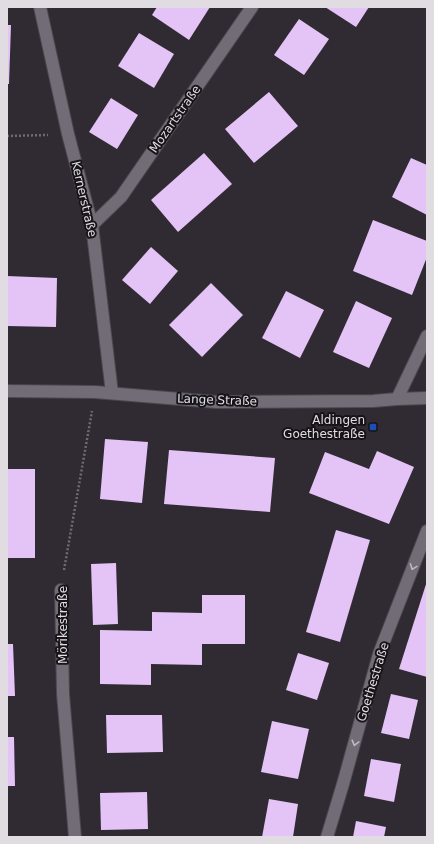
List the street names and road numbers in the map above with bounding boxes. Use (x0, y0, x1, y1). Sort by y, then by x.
street label: Mozartstraße (147, 83, 203, 155)
street label: Kernerstraße (68, 160, 100, 238)
street label: Lange Straße (177, 392, 257, 408)
street label: Mörikestraße (56, 586, 70, 664)
street label: Goethestraße (354, 641, 392, 723)

